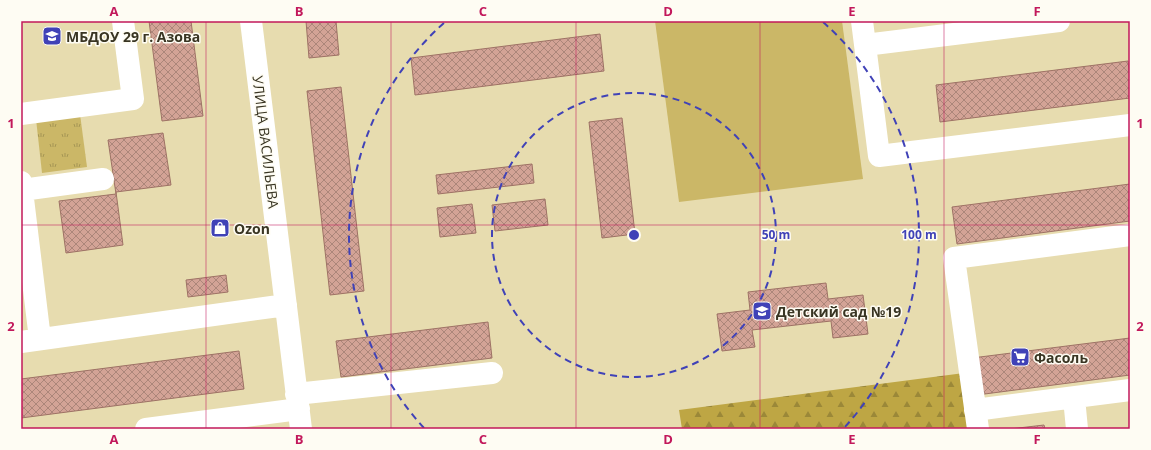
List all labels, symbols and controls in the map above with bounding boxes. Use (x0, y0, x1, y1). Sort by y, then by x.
text: A (110, 2, 119, 20)
text: B (295, 2, 304, 20)
text: C (479, 2, 487, 20)
text: D (663, 2, 673, 20)
text: E (848, 2, 856, 20)
text: F (1033, 2, 1041, 20)
school or university icon: МБДОУ 29 г. Азова (41, 25, 63, 47)
place label: МБДОУ 29 г. Азова (66, 27, 200, 46)
street label: УЛИЦА ВАСИЛЬЕВА (248, 74, 284, 210)
text: 1 (7, 114, 15, 132)
text: 1 (1136, 114, 1144, 132)
shop icon: Ozon (209, 217, 231, 239)
place label: Ozon (234, 219, 270, 238)
text: 50 m (762, 226, 790, 243)
text: 100 m (901, 226, 937, 243)
centre of rings (627, 228, 641, 242)
school or university icon: Детский сад №19 (751, 300, 773, 322)
place label: Детский сад №19 (776, 302, 901, 321)
text: 2 (7, 317, 15, 335)
text: 2 (1136, 317, 1144, 335)
supermarket icon: Фасоль (1009, 346, 1031, 368)
place label: Фасоль (1034, 348, 1088, 367)
text: A (110, 430, 119, 448)
text: B (295, 430, 304, 448)
text: C (479, 430, 487, 448)
text: D (663, 430, 673, 448)
text: E (848, 430, 856, 448)
text: F (1033, 430, 1041, 448)

